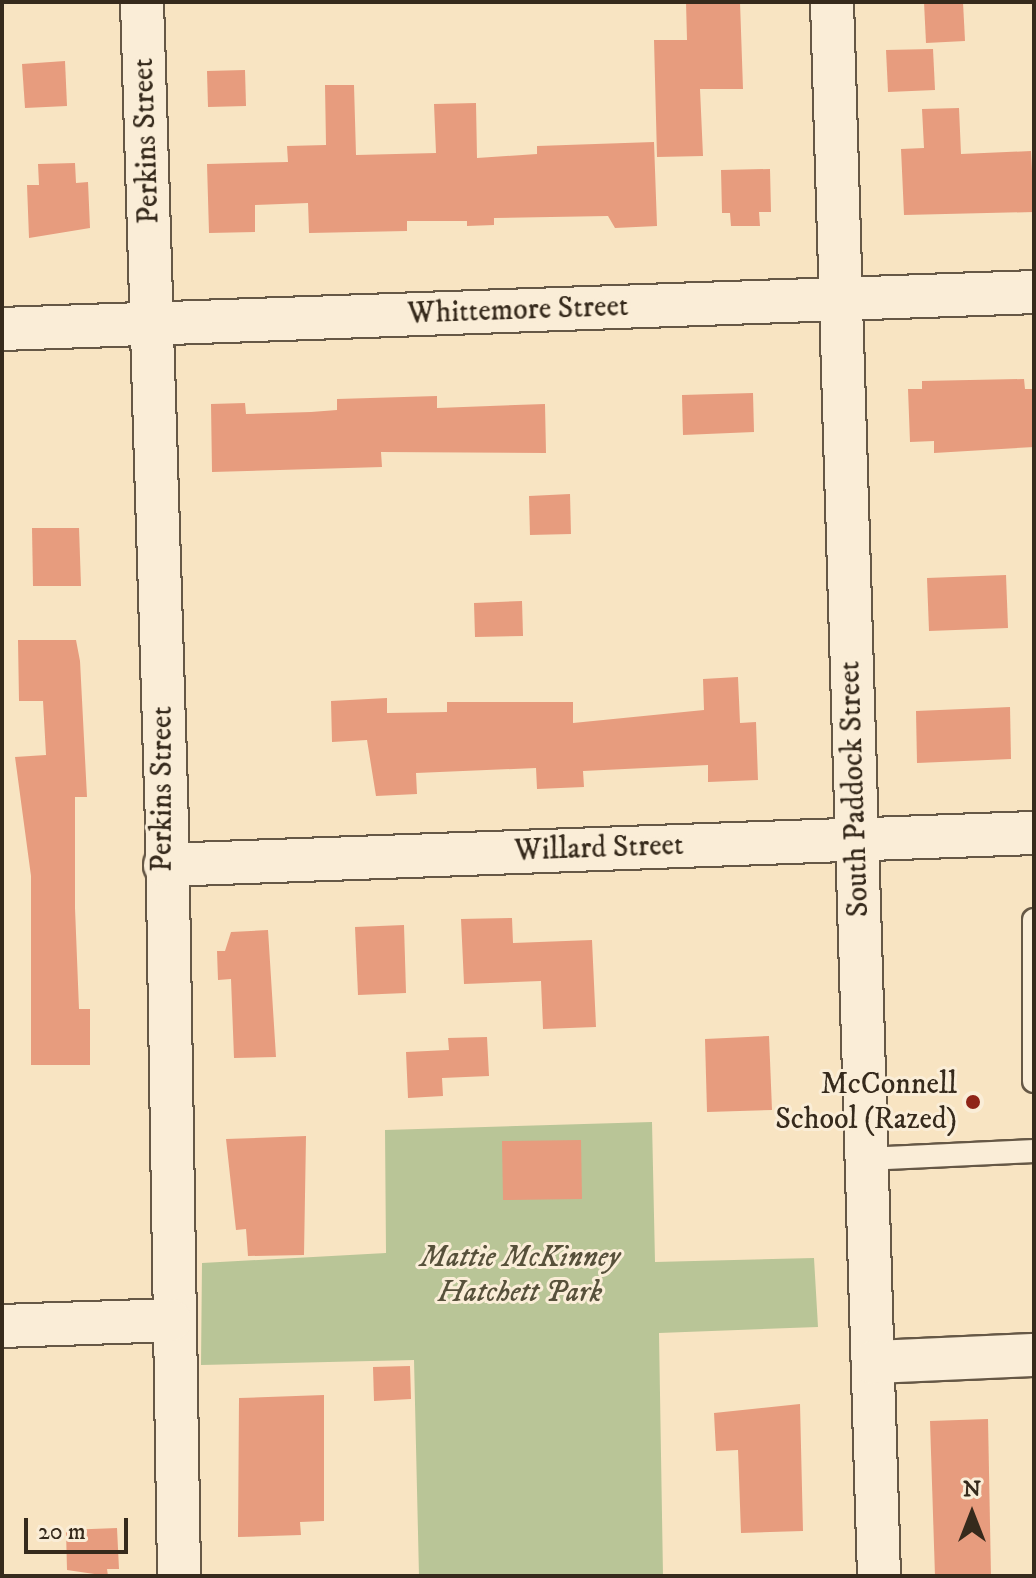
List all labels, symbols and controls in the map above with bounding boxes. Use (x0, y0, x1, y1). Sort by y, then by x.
street label: Perkins Street (126, 57, 168, 225)
street label: Whittemore Street (407, 289, 629, 333)
street label: South Paddock Street (833, 660, 877, 918)
street label: Perkins Street (145, 706, 181, 872)
street label: Willard Street (514, 828, 684, 870)
place label: McConnell School (Razed) (775, 1067, 957, 1138)
marker: McConnell School (Razed) (964, 1093, 982, 1111)
park label: Mattie McKinney Hatchett Park (420, 1240, 620, 1310)
north arrow (932, 1474, 1012, 1554)
text: N (963, 1476, 981, 1503)
scale bar (28, 1502, 132, 1552)
text: 20 m (38, 1517, 86, 1547)

